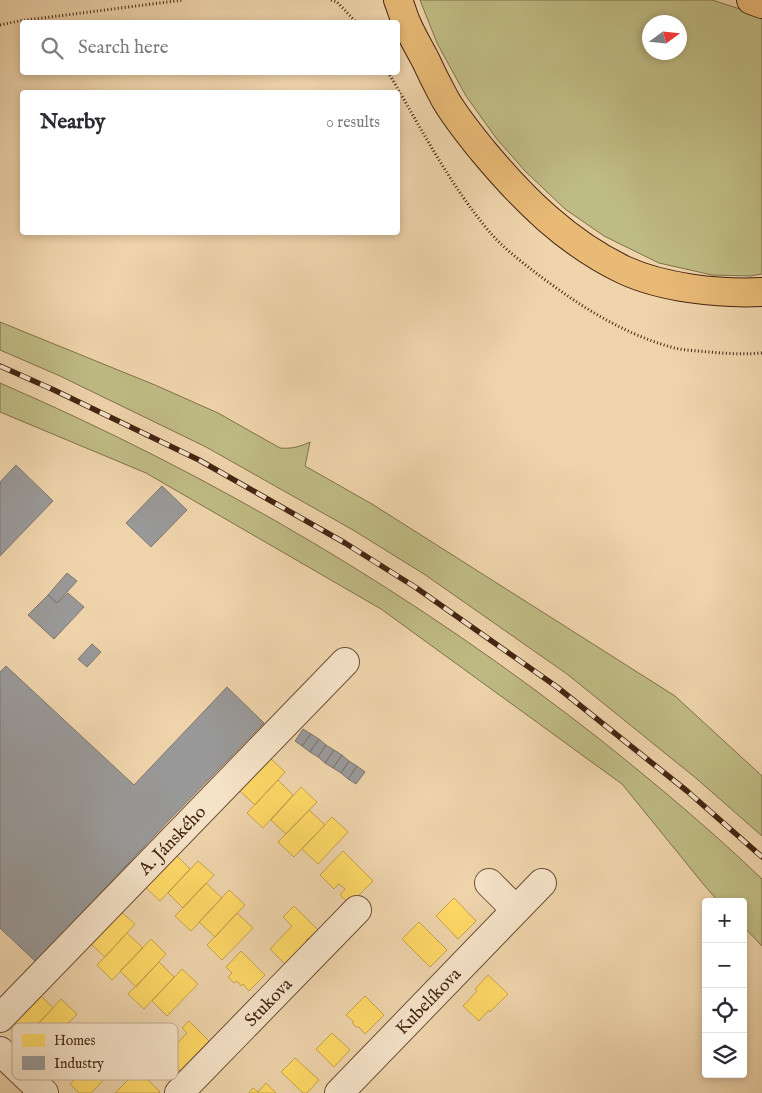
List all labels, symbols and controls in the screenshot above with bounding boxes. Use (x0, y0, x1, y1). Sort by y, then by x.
north arrow (642, 15, 687, 60)
search box (20, 20, 400, 75)
icon: search (38, 34, 66, 62)
text: Search here (78, 36, 169, 60)
text: Nearby (40, 109, 105, 136)
text: 0 results (326, 113, 380, 133)
street label: A. Jánského (134, 801, 212, 881)
map controls (702, 898, 747, 1078)
button: + (702, 898, 747, 943)
button: − (702, 943, 747, 988)
street label: Kubelíkova (391, 963, 467, 1040)
street label: Stukova (240, 974, 298, 1032)
button: locate (702, 988, 747, 1033)
legend (12, 1023, 178, 1080)
text: Homes (54, 1032, 96, 1050)
button: layers (702, 1033, 747, 1078)
text: Industry (54, 1055, 104, 1073)

